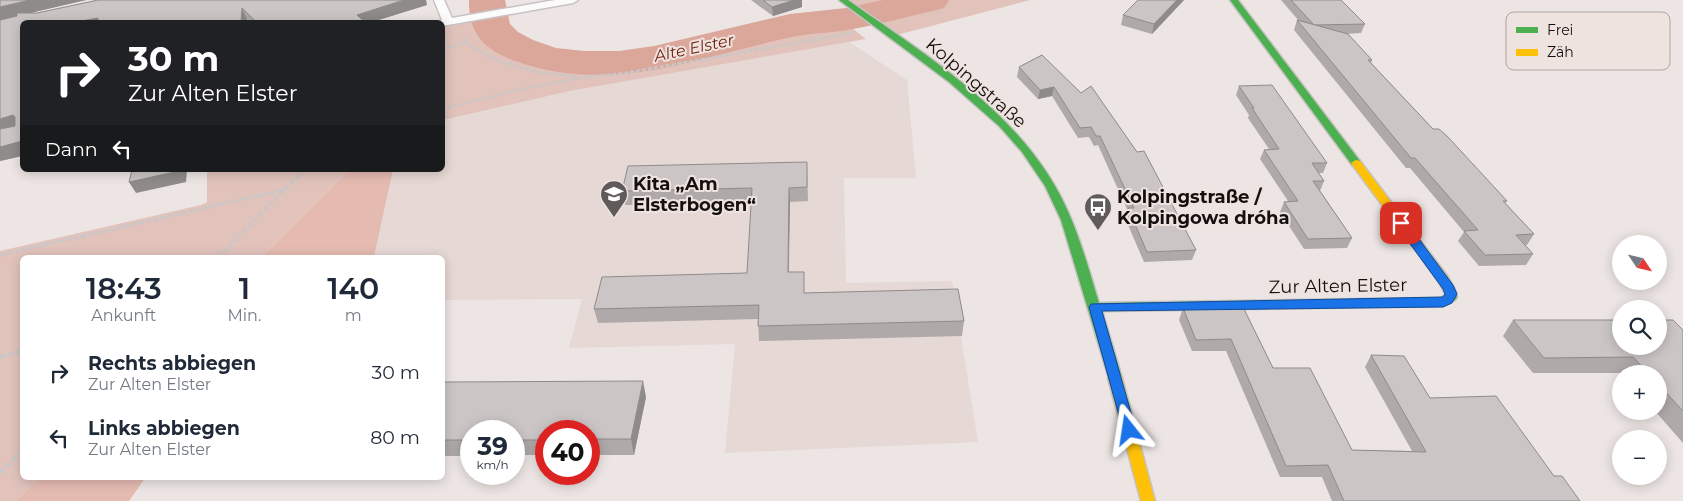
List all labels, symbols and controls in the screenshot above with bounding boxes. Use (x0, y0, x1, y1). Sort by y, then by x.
legend (1506, 12, 1670, 70)
text: Frei (1547, 21, 1573, 39)
water label: Alte Elster (651, 30, 736, 66)
street label: Kolpingstraße (921, 33, 1031, 133)
text: 30 m (128, 37, 219, 80)
icon: right (45, 40, 110, 105)
text: Zäh (1547, 43, 1574, 61)
text: Zur Alten Elster (128, 80, 297, 107)
icon: left (108, 135, 136, 163)
text: Dann (45, 138, 98, 161)
place label: Kita „Am Elsterbogen“ (633, 173, 756, 216)
school or university icon: Kita „Am Elsterbogen“ (599, 179, 629, 218)
place label: Kolpingstraße / Kolpingowa dróha (1117, 186, 1290, 229)
bus stop icon: Kolpingstraße / Kolpingowa dróha (1083, 192, 1113, 231)
pin (1380, 202, 1422, 244)
icon: arrive (1387, 209, 1415, 237)
north arrow (1612, 235, 1668, 290)
map controls (1612, 235, 1667, 485)
text: 18:43 (86, 270, 162, 307)
text: 1 (239, 270, 250, 307)
text: 140 (327, 270, 379, 307)
street label: Zur Alten Elster (1268, 274, 1408, 298)
button: search (1612, 300, 1667, 355)
text: Ankunft (91, 306, 156, 325)
text: Min. (228, 306, 261, 325)
text: m (345, 306, 362, 325)
text: Rechts abbiegen (88, 352, 256, 375)
icon: right (45, 359, 73, 387)
text: 30 m (372, 361, 420, 384)
button: + (1612, 365, 1667, 420)
text: Zur Alten Elster (88, 375, 211, 394)
position arrow (1102, 403, 1154, 455)
text: Links abbiegen (88, 417, 240, 440)
speed limit sign: 40 (535, 420, 600, 485)
icon: left (45, 424, 73, 452)
text: 80 m (370, 426, 420, 449)
button: − (1612, 430, 1667, 485)
text: 39 (477, 431, 508, 461)
text: Zur Alten Elster (88, 440, 211, 459)
text: km/h (476, 457, 509, 472)

